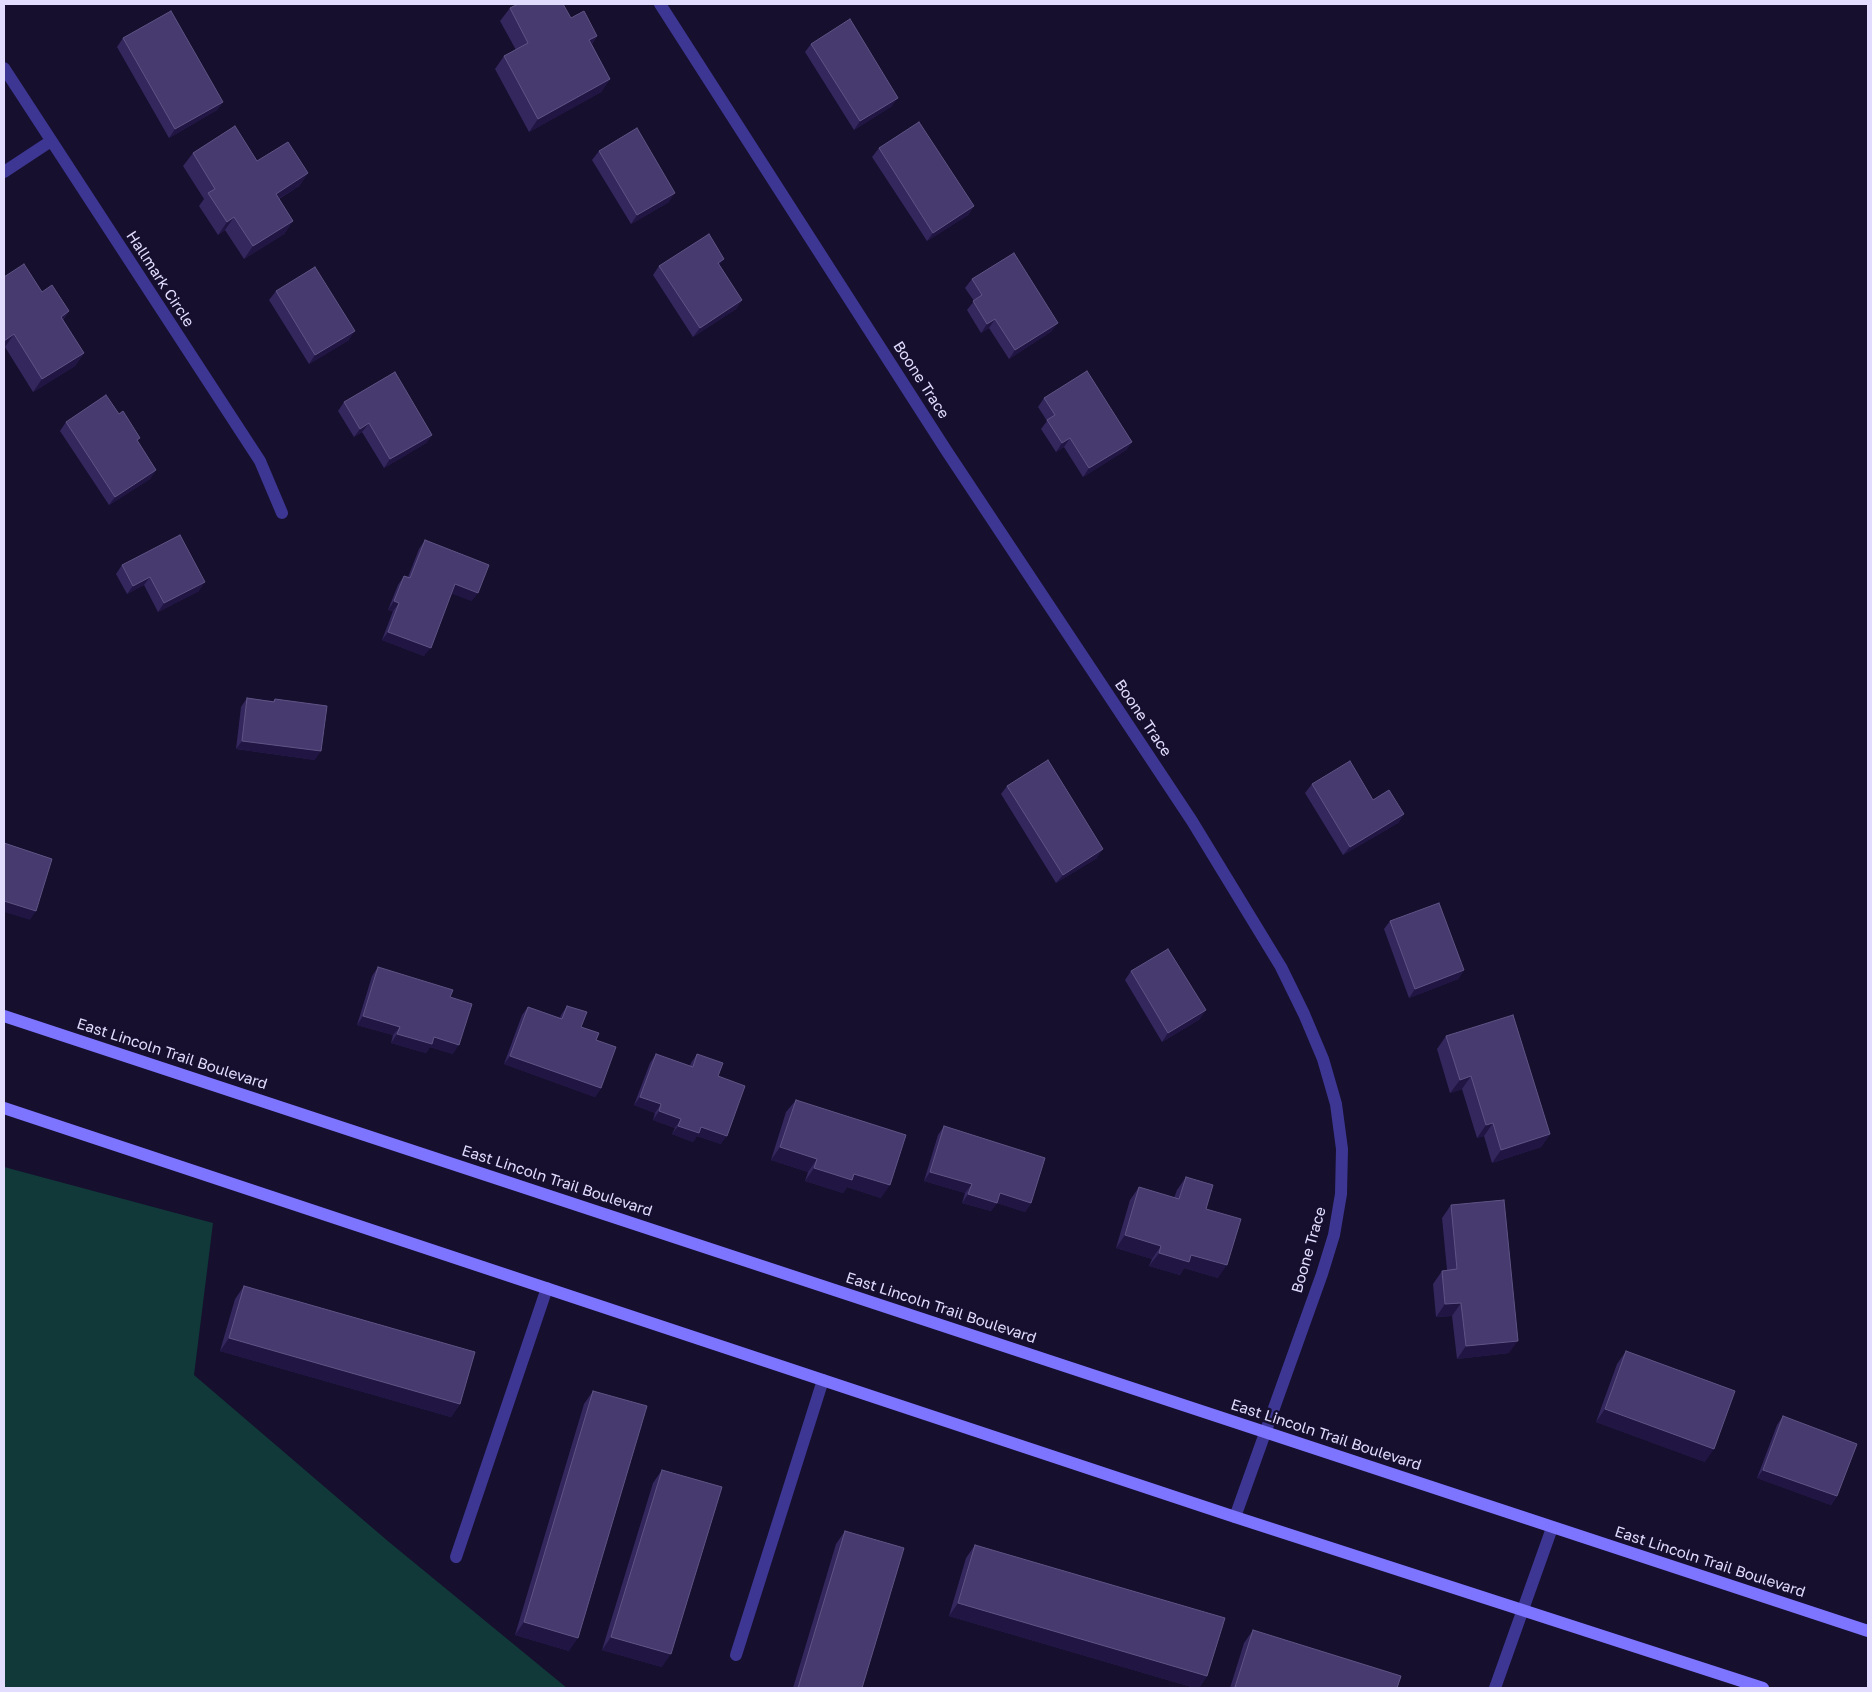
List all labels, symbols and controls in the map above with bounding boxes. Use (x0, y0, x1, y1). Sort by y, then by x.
street label: Hallmark Circle (122, 228, 198, 330)
street label: Boone Trace (889, 338, 953, 422)
street label: Boone Trace (1111, 676, 1175, 760)
street label: East Lincoln Trail Boulevard (75, 1015, 269, 1093)
street label: East Lincoln Trail Boulevard (460, 1142, 654, 1220)
street label: Boone Trace (1288, 1205, 1330, 1295)
street label: East Lincoln Trail Boulevard (844, 1269, 1038, 1347)
street label: East Lincoln Trail Boulevard (1229, 1396, 1423, 1474)
street label: East Lincoln Trail Boulevard (1613, 1523, 1807, 1601)

